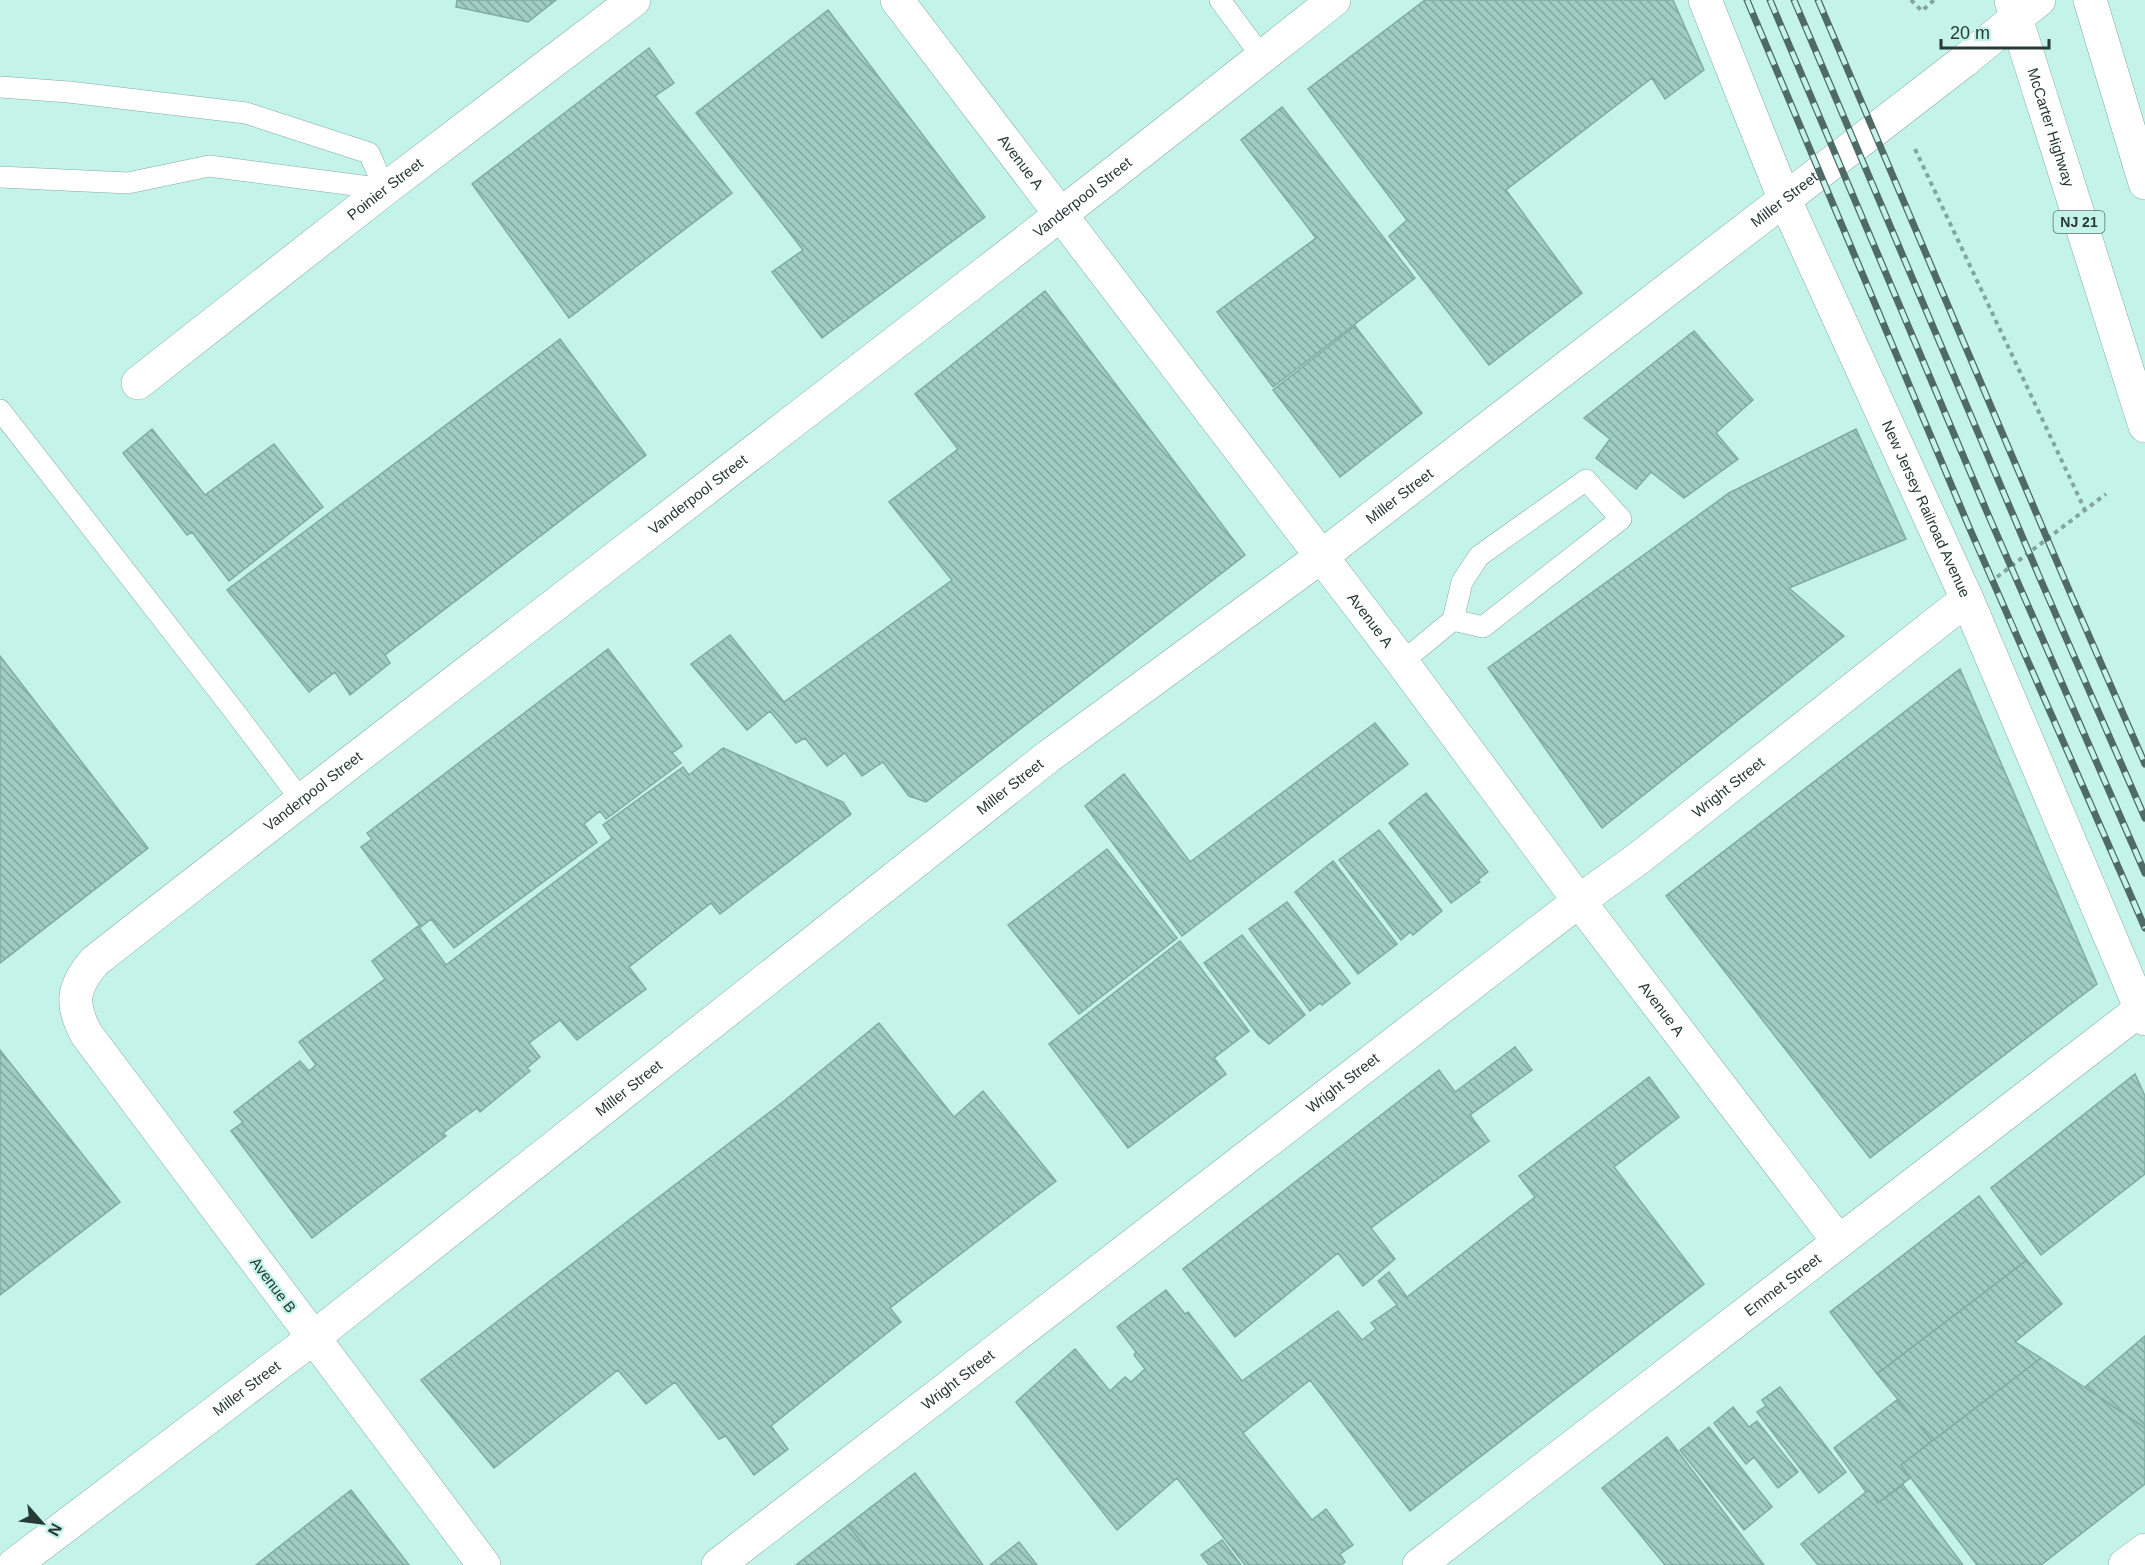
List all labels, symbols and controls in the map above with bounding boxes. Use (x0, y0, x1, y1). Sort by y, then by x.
scale bar (1941, 12, 2049, 50)
text: 20 m (1950, 23, 1990, 43)
street label: McCarter Highway (2024, 66, 2078, 189)
street label: Avenue A (995, 131, 1047, 192)
street label: Vanderpool Street (1030, 153, 1135, 241)
street label: Poinier Street (344, 154, 427, 223)
street label: Miller Street (1747, 167, 1822, 230)
road number: NJ 21 (2054, 211, 2104, 233)
street label: New Jersey Railroad Avenue (1879, 418, 1974, 600)
street label: Vanderpool Street (645, 450, 751, 538)
street label: Miller Street (1362, 464, 1437, 527)
street label: Avenue A (1344, 589, 1397, 650)
street label: Vanderpool Street (260, 747, 366, 834)
street label: Wright Street (1689, 753, 1768, 821)
street label: Miller Street (973, 754, 1047, 818)
street label: Avenue A (1636, 978, 1688, 1039)
street label: Wright Street (1303, 1049, 1383, 1116)
street label: Miller Street (592, 1056, 666, 1119)
street label: Emmet Street (1741, 1249, 1825, 1319)
street label: Avenue B (247, 1254, 300, 1316)
street label: Wright Street (918, 1346, 998, 1413)
street label: Miller Street (209, 1357, 284, 1419)
north arrow (12, 1493, 72, 1553)
text: N (45, 1521, 65, 1539)

